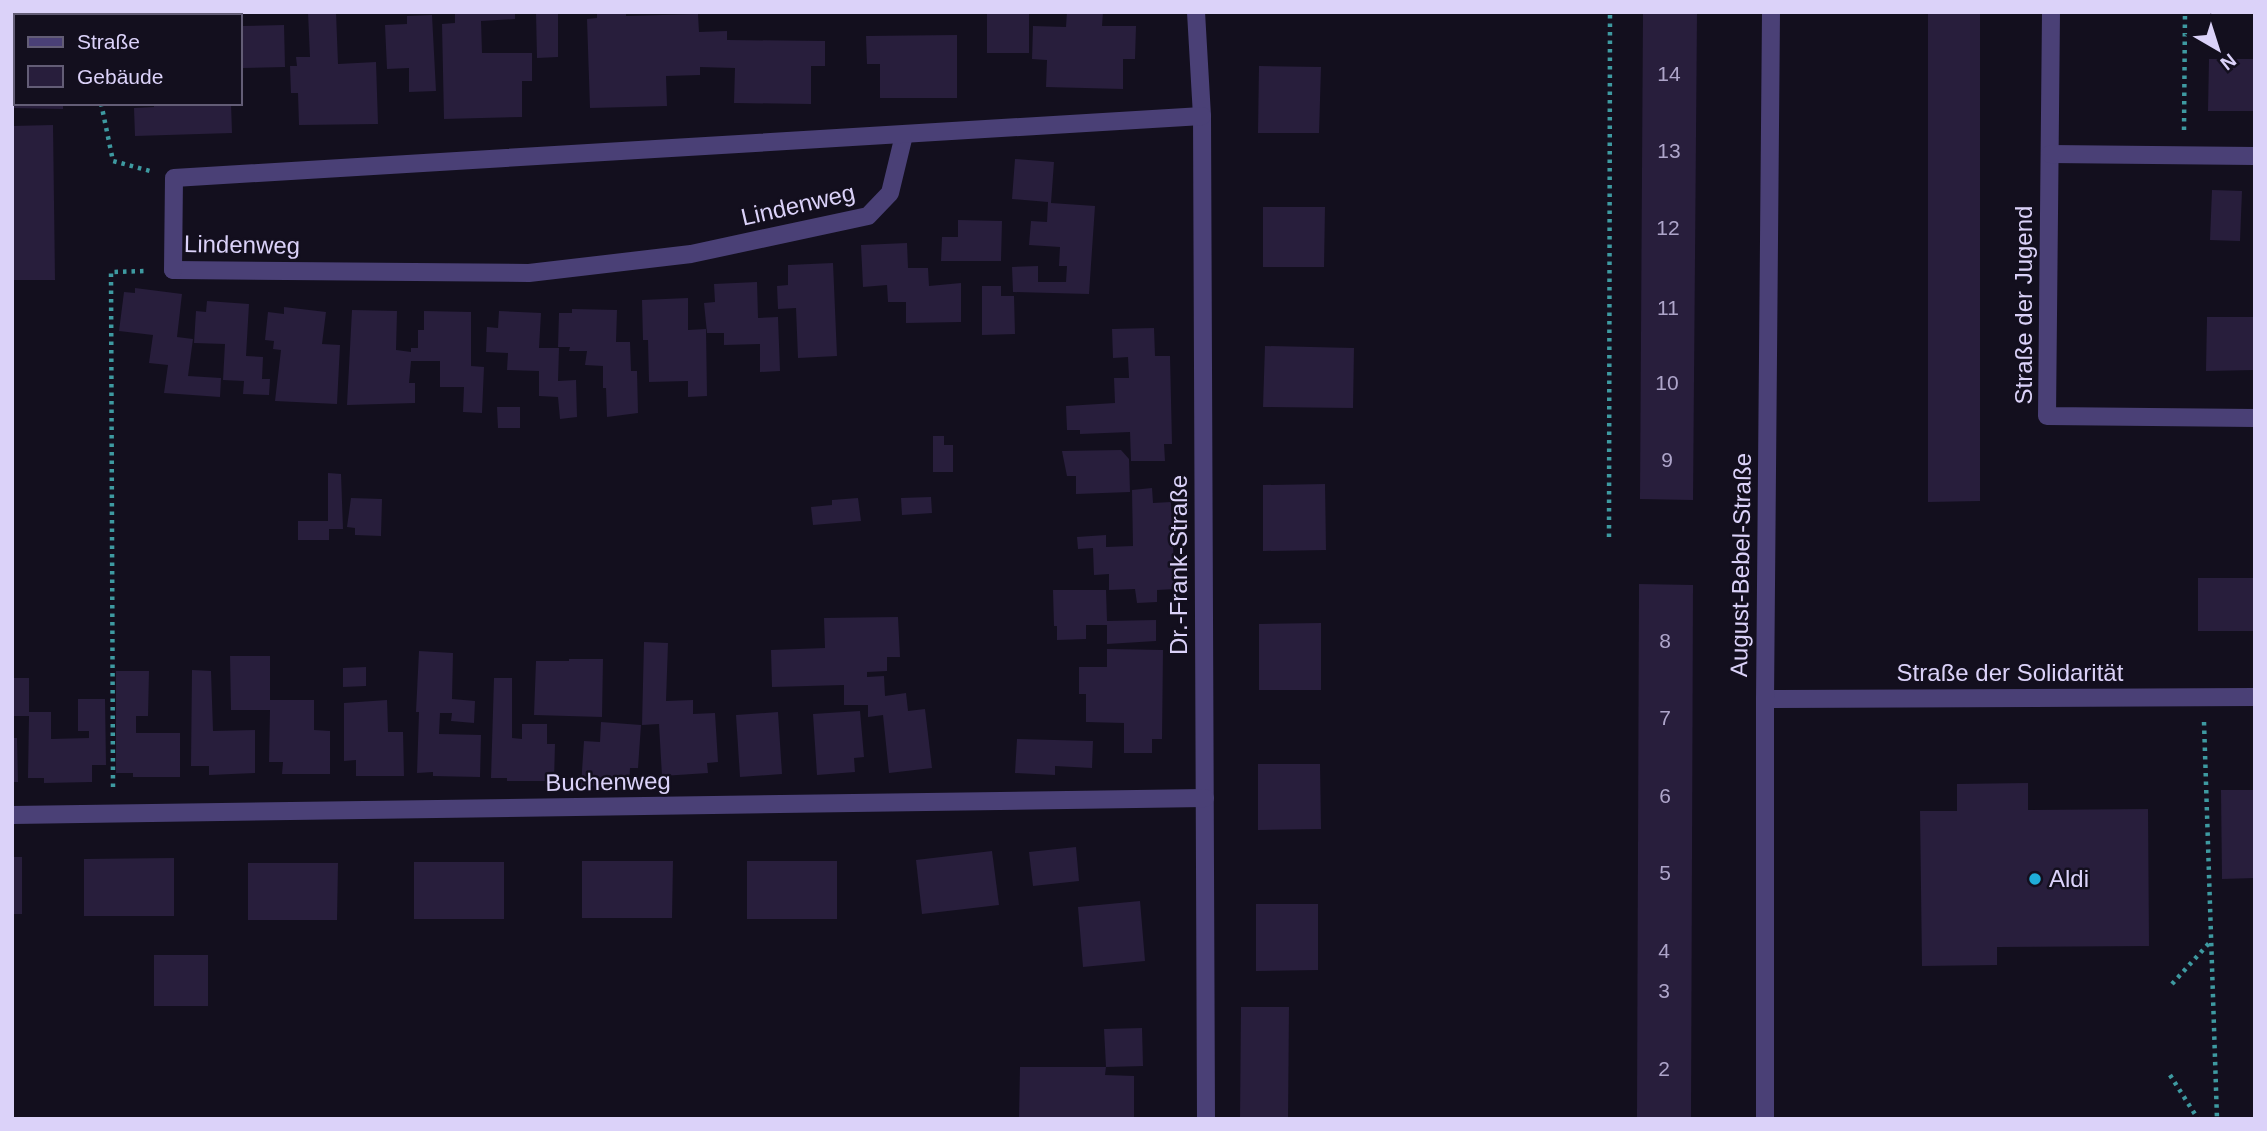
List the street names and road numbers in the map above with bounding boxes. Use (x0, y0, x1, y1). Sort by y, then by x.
street label: Lindenweg (738, 178, 857, 231)
street label: Straße der Jugend (2010, 206, 2037, 404)
street label: Lindenweg (184, 230, 300, 259)
street label: August-Bebel-Straße (1725, 453, 1756, 677)
street label: Dr.-Frank-Straße (1165, 475, 1192, 655)
street label: Straße der Solidarität (1897, 659, 2124, 686)
street label: Buchenweg (545, 767, 671, 796)

